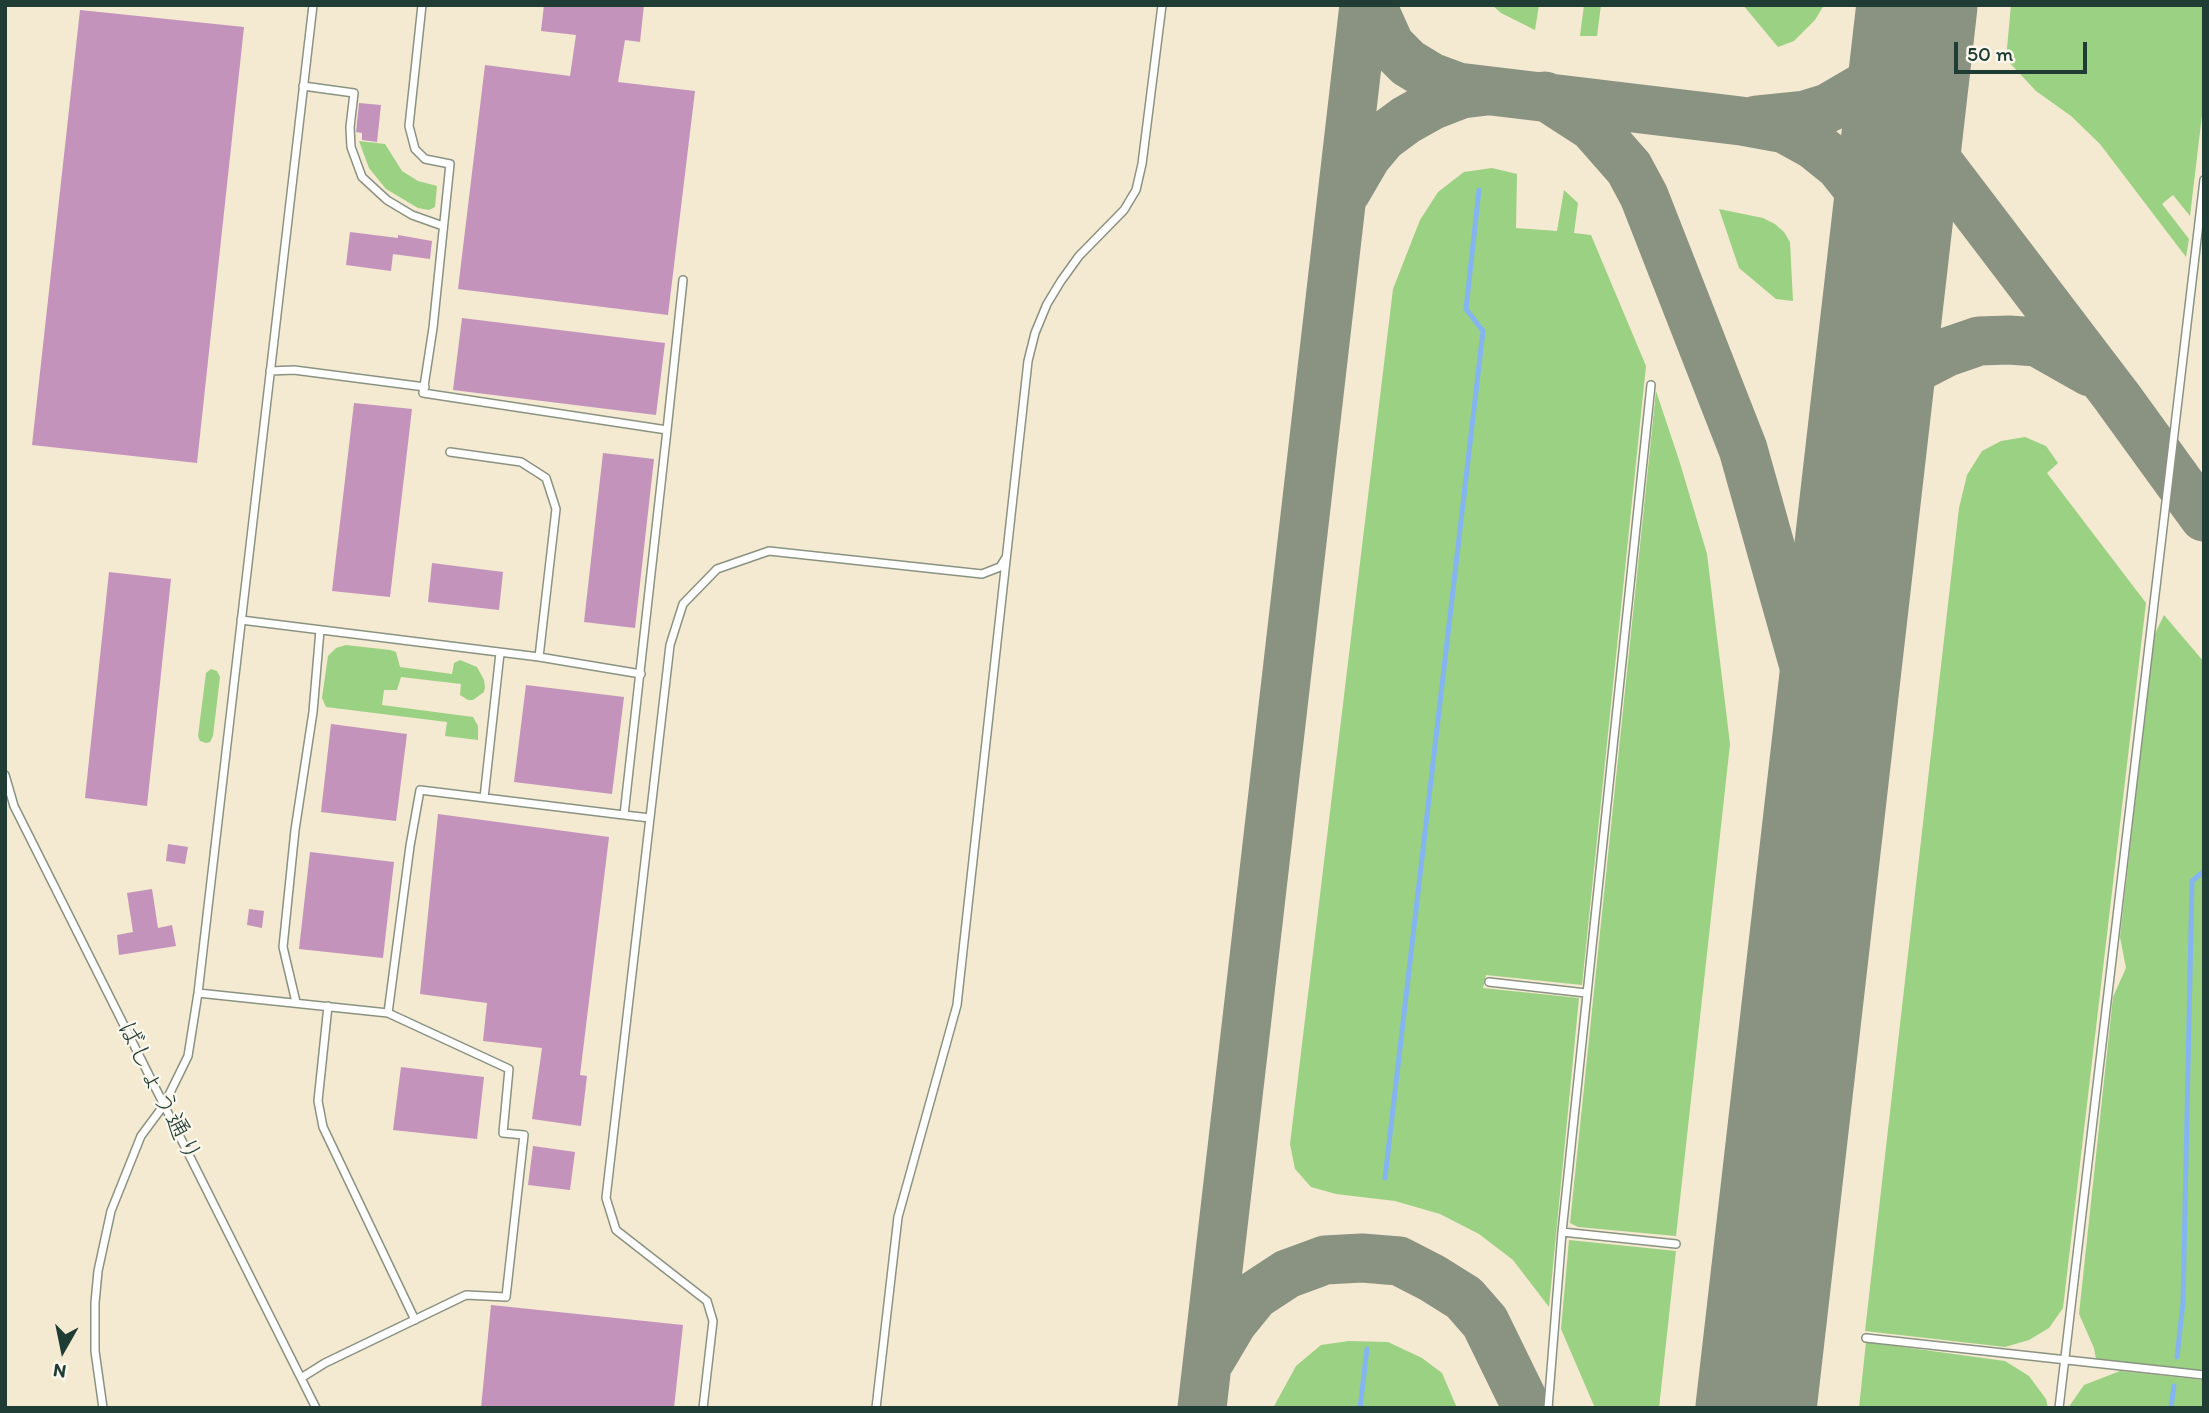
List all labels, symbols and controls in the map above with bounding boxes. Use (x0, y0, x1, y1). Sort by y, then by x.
scale bar (1957, 28, 2090, 72)
text: 50 m (1967, 41, 2013, 66)
street label: ばしょう通り (109, 1015, 207, 1169)
north arrow (28, 1315, 98, 1385)
text: N (52, 1359, 68, 1384)

